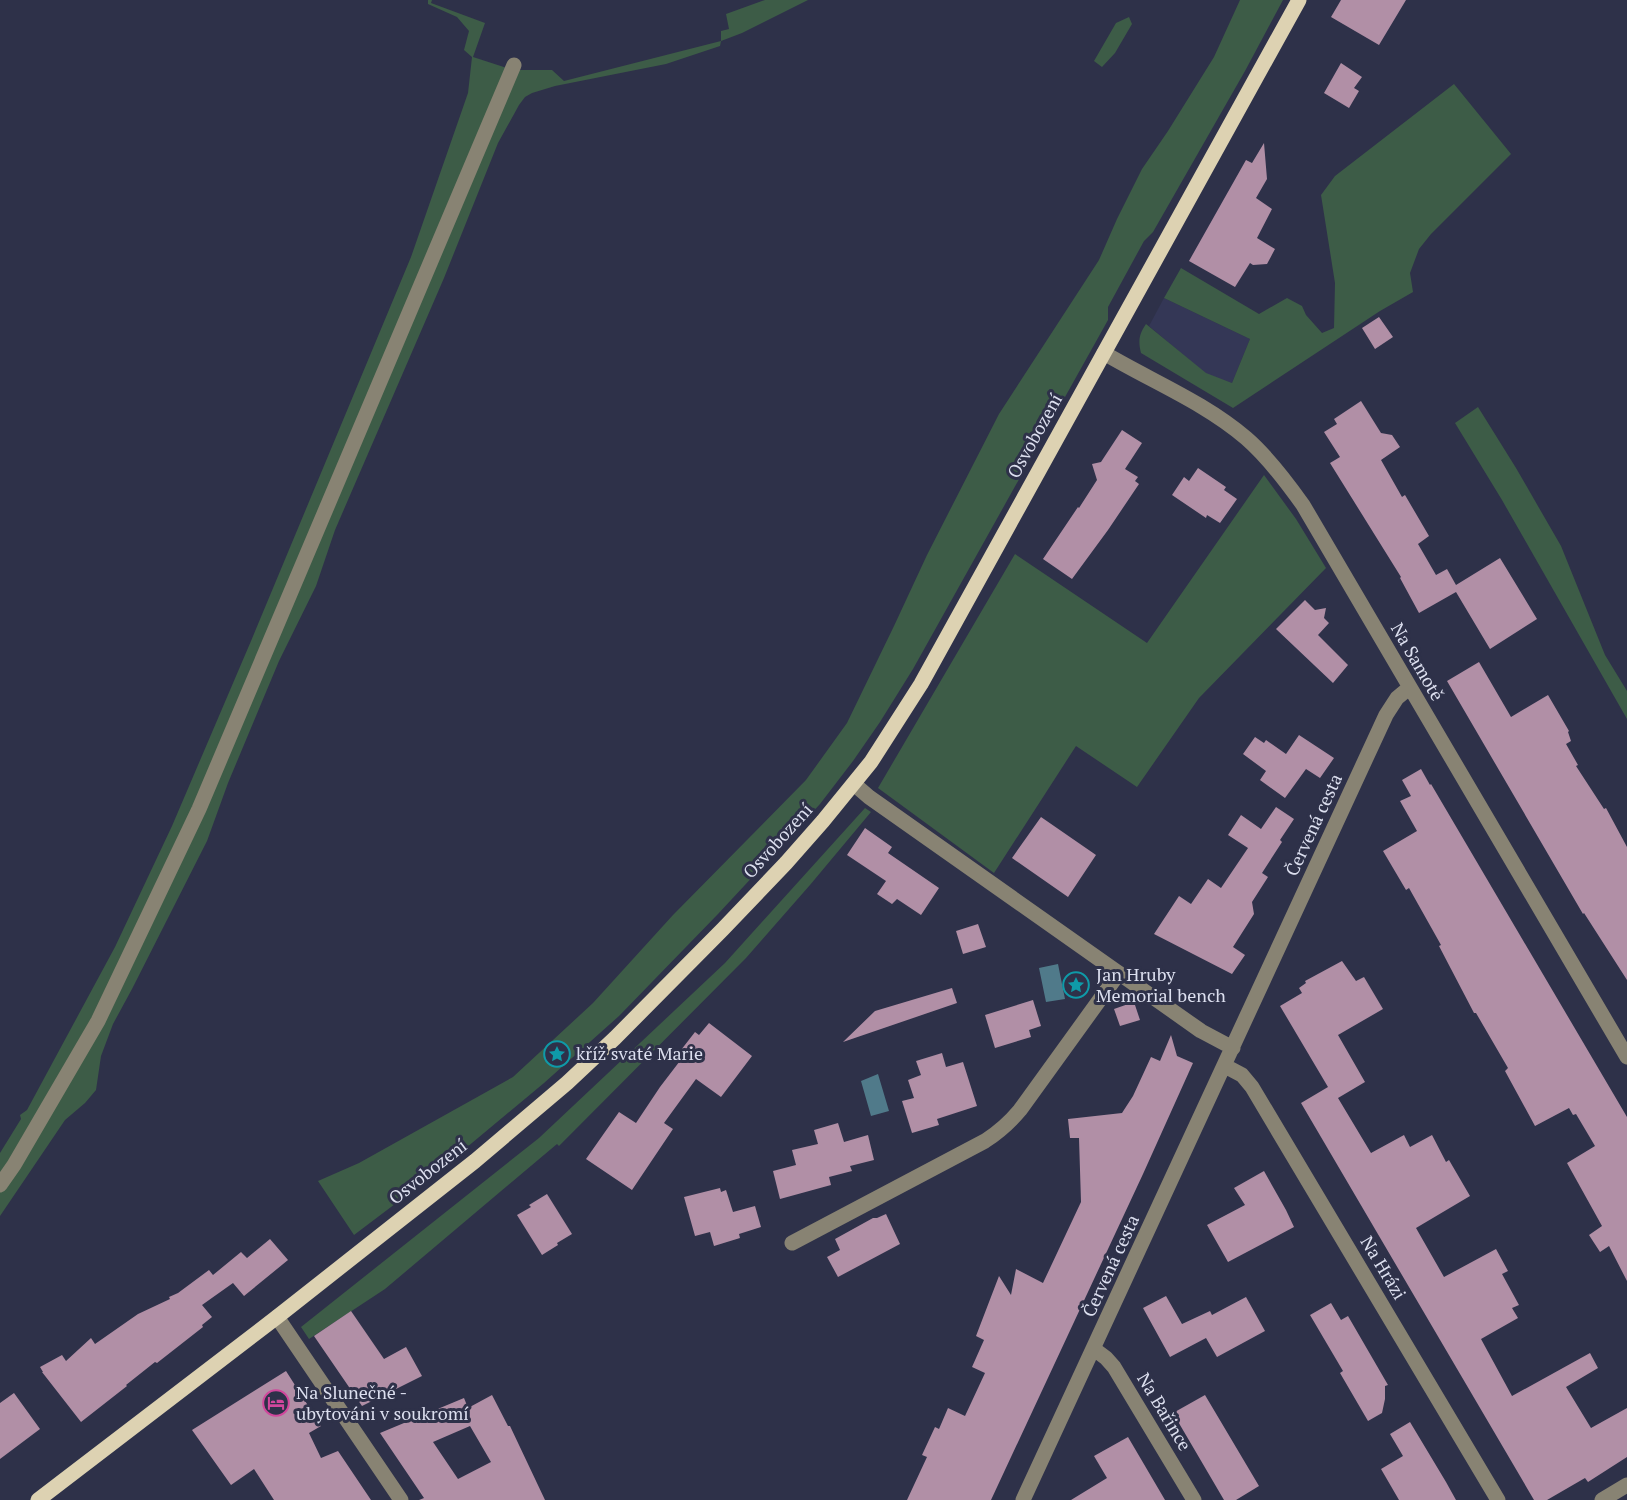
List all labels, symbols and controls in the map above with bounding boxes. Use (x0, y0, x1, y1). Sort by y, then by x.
street label: Osvobození (1001, 388, 1067, 482)
street label: Na Samotě (1386, 618, 1450, 705)
street label: Červená cesta (1279, 770, 1347, 880)
street label: Osvobození (737, 797, 818, 883)
place label: Jan Hruby Memorial bench (1096, 962, 1226, 1007)
place icon: Jan Hruby Memorial bench (1061, 970, 1091, 1000)
place icon: kříž svaté Marie (542, 1039, 572, 1069)
place label: kříž svaté Marie (576, 1041, 703, 1065)
street label: Osvobození (383, 1133, 472, 1209)
street label: Červená cesta (1076, 1211, 1144, 1321)
street label: Na Hrázi (1356, 1231, 1412, 1304)
street label: Na Bařince (1132, 1368, 1198, 1455)
place label: Na Slunečné - ubytováni v soukromí (296, 1380, 469, 1425)
hotel icon: Na Slunečné - ubytováni v soukromí (261, 1388, 291, 1418)

